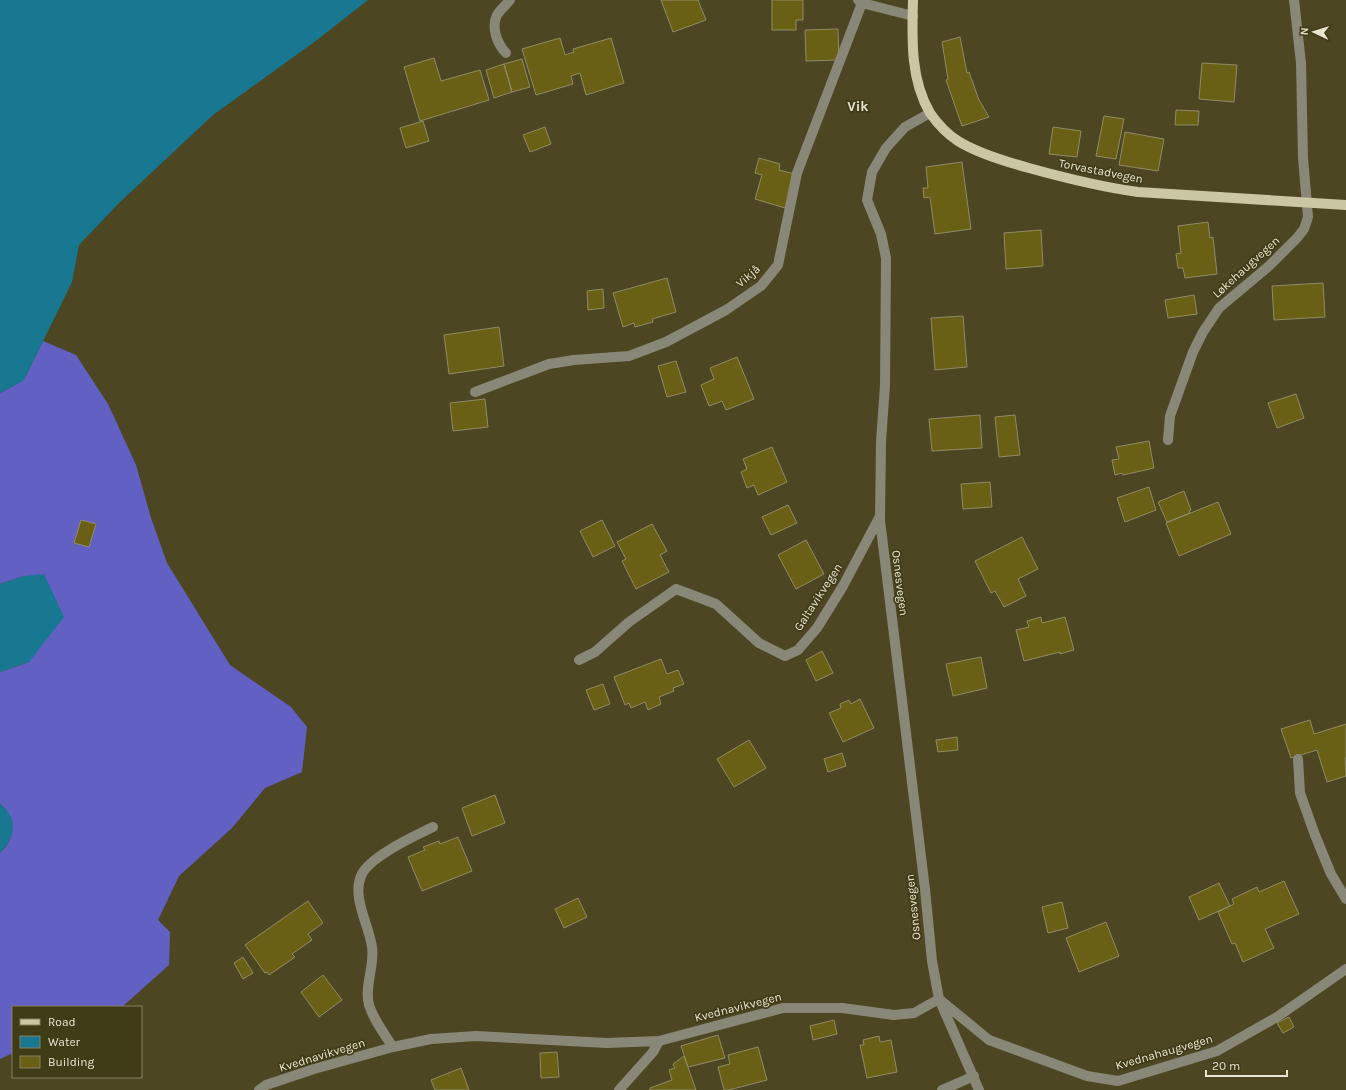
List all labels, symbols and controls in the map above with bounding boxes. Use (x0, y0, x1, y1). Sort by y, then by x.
north arrow (1294, 12, 1334, 52)
text: N (1298, 27, 1311, 36)
district label: Vik (847, 98, 869, 115)
street label: Torvastadvegen (1058, 156, 1144, 186)
street label: Løkehaugvegen (1210, 233, 1282, 301)
street label: Vikjå (733, 262, 763, 290)
street label: Osnesvegen (889, 549, 911, 617)
street label: Galtavikvegen (791, 561, 845, 633)
street label: Osnesvegen (903, 873, 923, 941)
street label: Kvednavikvegen (693, 989, 783, 1025)
legend (12, 1006, 142, 1078)
text: Road (48, 1015, 76, 1029)
street label: Kvednahaugvegen (1114, 1031, 1214, 1073)
text: Water (48, 1035, 81, 1049)
street label: Kvednavikvegen (277, 1035, 367, 1075)
scale bar (1206, 1052, 1287, 1078)
text: Building (48, 1055, 95, 1069)
text: 20 m (1212, 1059, 1240, 1073)

